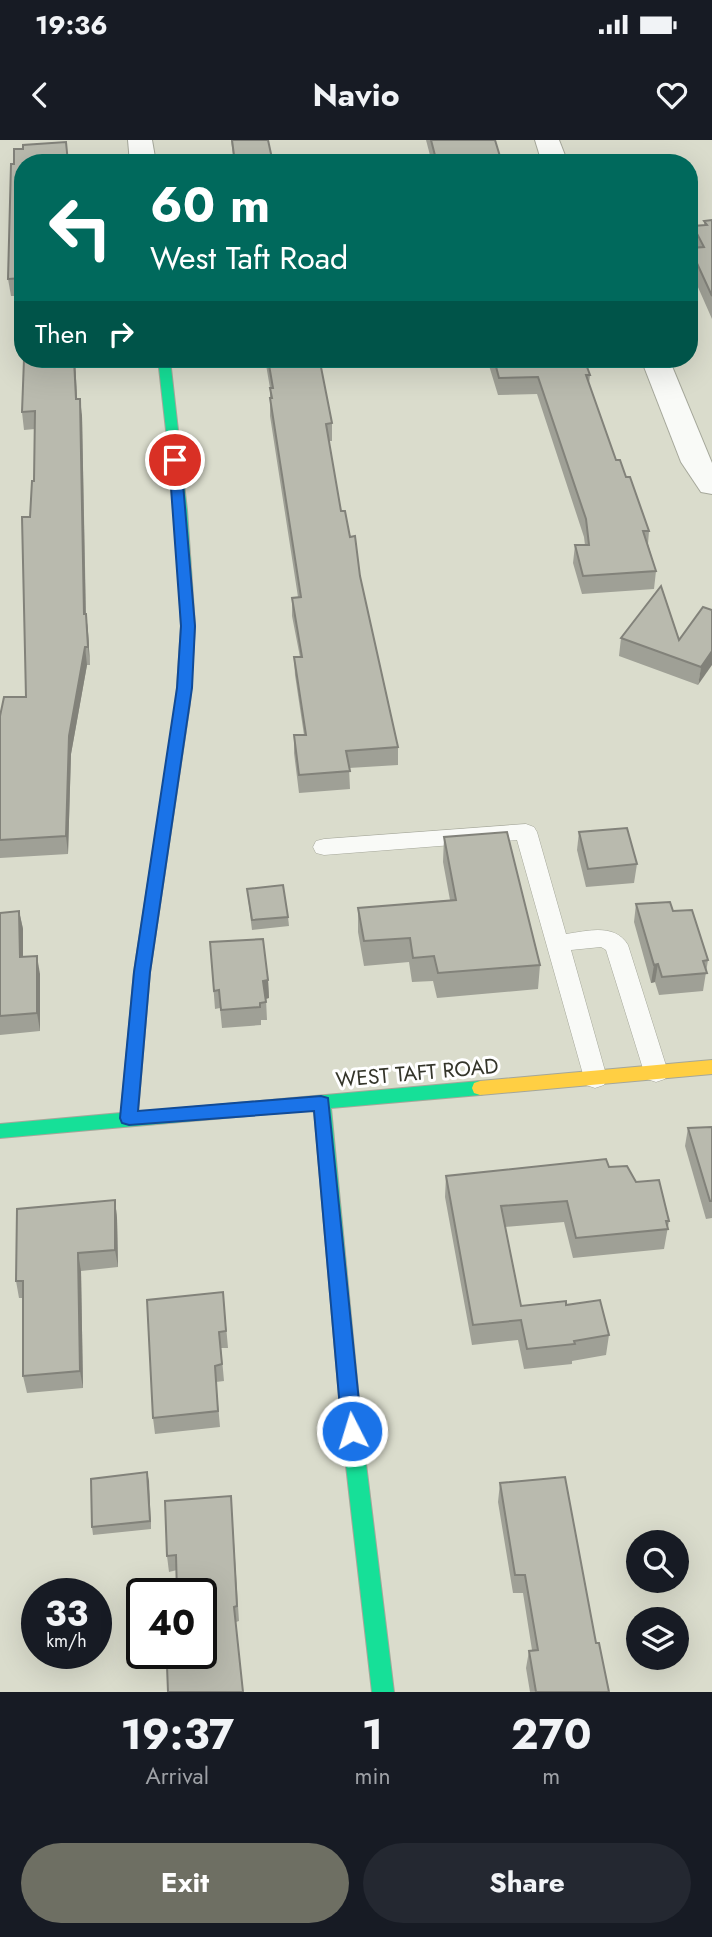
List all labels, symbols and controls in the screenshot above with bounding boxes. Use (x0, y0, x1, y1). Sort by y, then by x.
text: 19:36 (35, 6, 108, 44)
text: Navio (312, 72, 400, 118)
icon: back (21, 76, 59, 114)
icon: heart (653, 76, 691, 114)
text: 60 m (150, 170, 270, 240)
icon: left (35, 182, 126, 273)
text: West Taft Road (150, 235, 348, 281)
text: Then (35, 315, 88, 353)
icon: right (102, 315, 140, 353)
pin (145, 430, 205, 490)
icon: arrive (156, 441, 194, 479)
street label: WEST TAFT ROAD (334, 1051, 500, 1095)
position arrow (315, 1394, 389, 1468)
map controls (626, 1530, 689, 1670)
button: search (626, 1530, 689, 1593)
speed limit sign: 40 (126, 1578, 217, 1669)
text: 33 (45, 1589, 88, 1639)
button: layers (626, 1607, 689, 1670)
text: km/h (46, 1628, 87, 1654)
text: 19:37 (120, 1704, 234, 1765)
text: 1 (362, 1704, 383, 1765)
text: 270 (511, 1704, 592, 1765)
text: Arrival (146, 1759, 209, 1793)
text: min (355, 1759, 391, 1793)
text: m (542, 1759, 560, 1793)
button: Exit (21, 1843, 349, 1923)
button: Share (363, 1843, 691, 1923)

